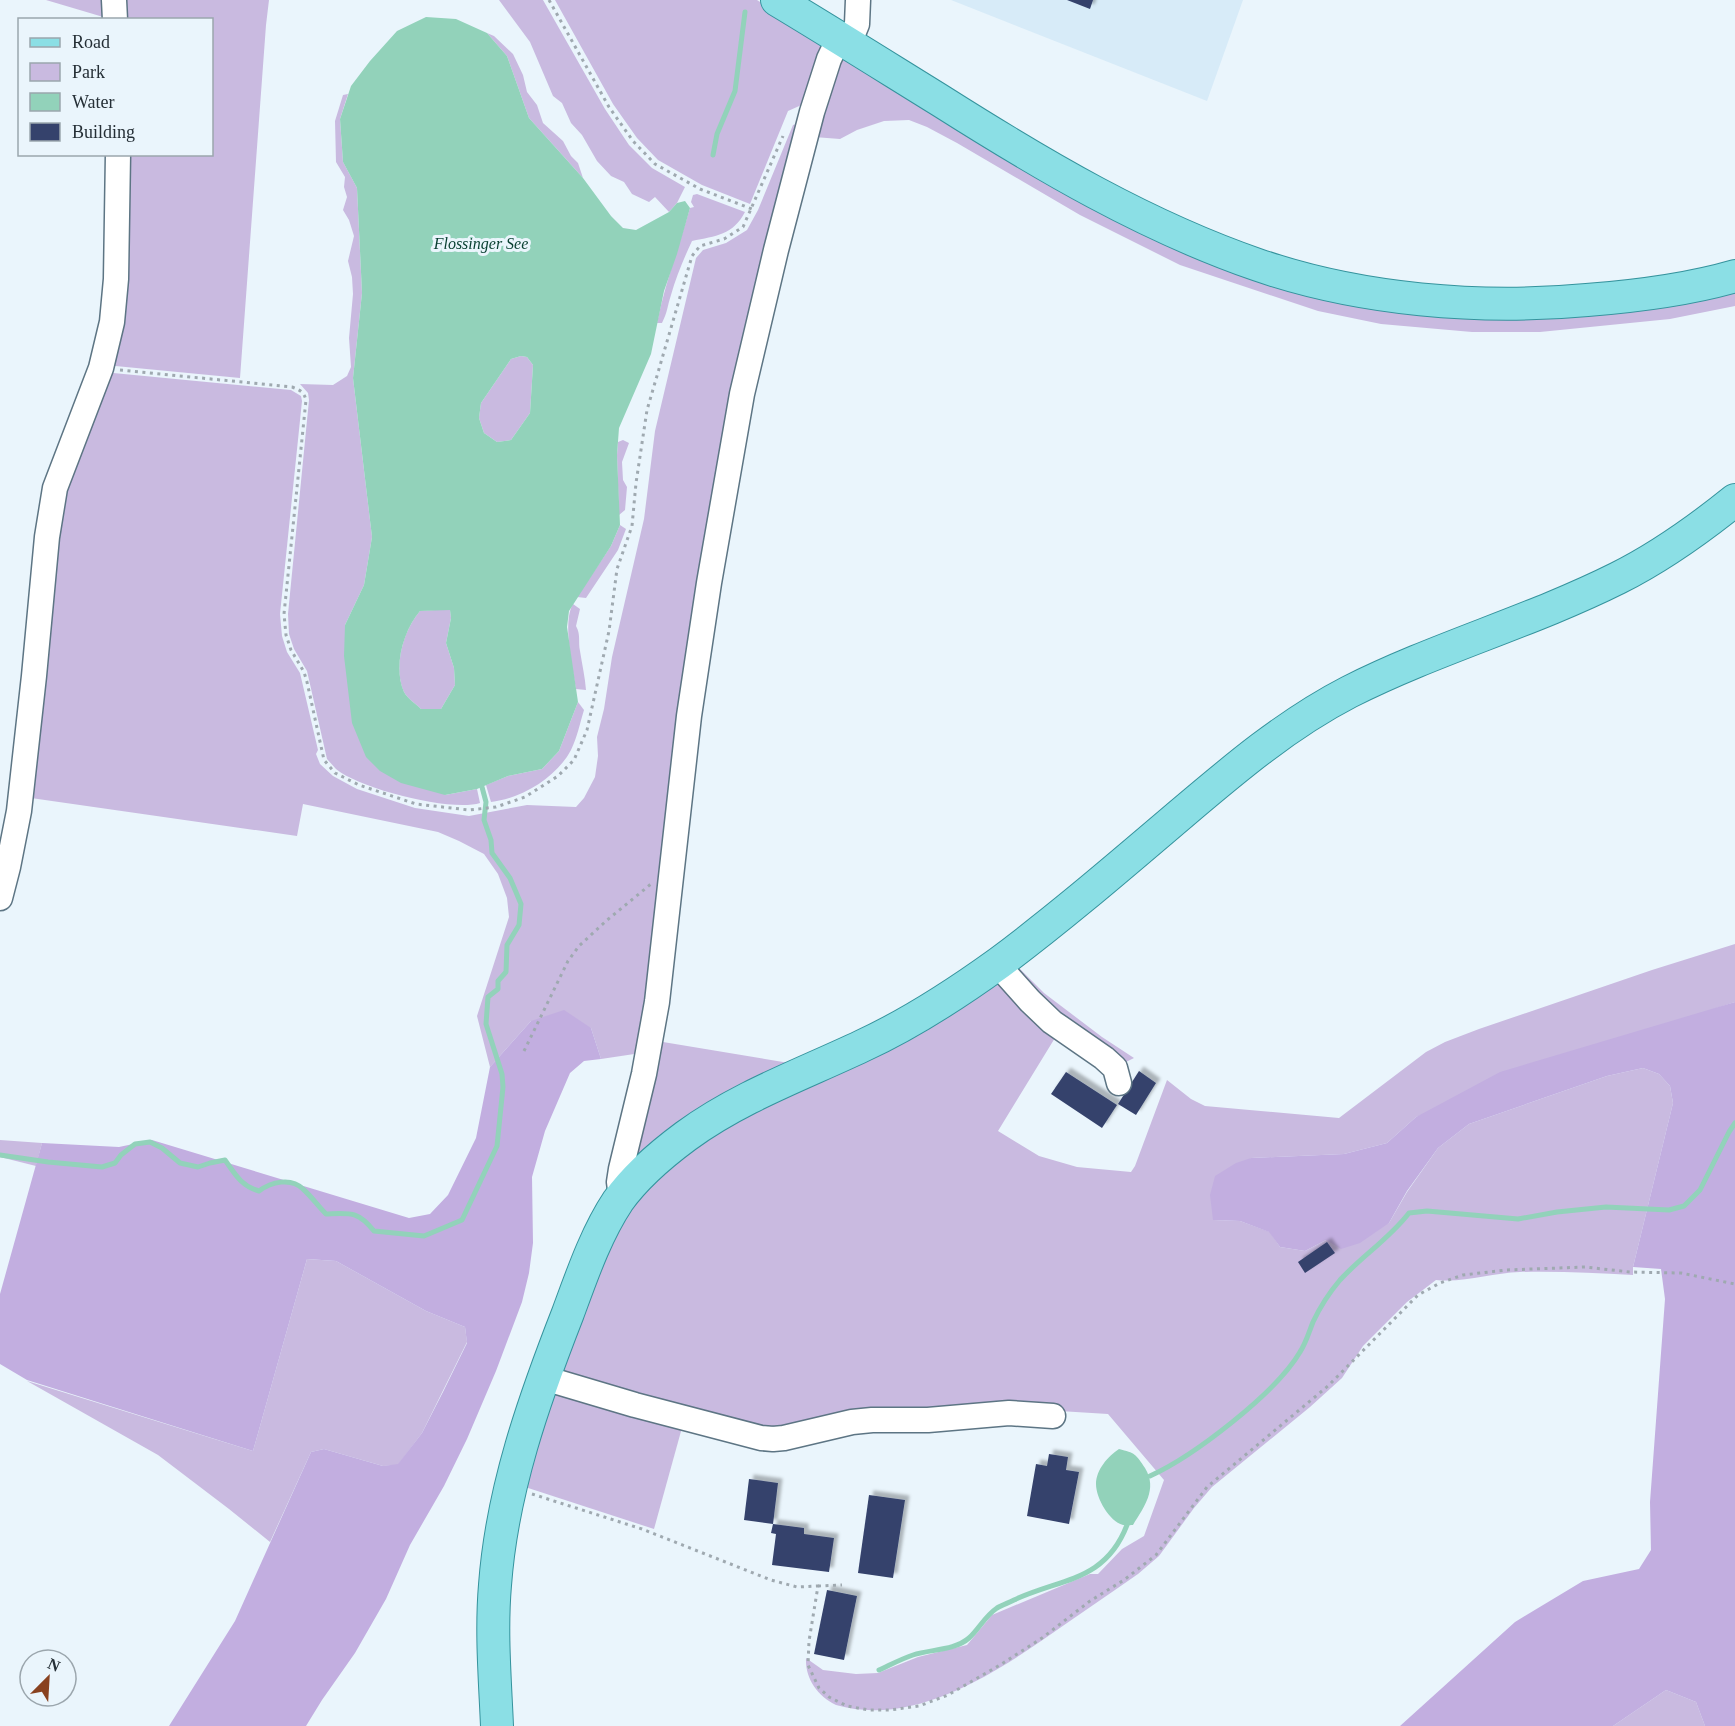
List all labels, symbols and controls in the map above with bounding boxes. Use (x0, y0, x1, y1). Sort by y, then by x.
legend (18, 18, 213, 156)
text: Road (72, 32, 110, 52)
text: Park (72, 62, 105, 82)
text: Water (72, 92, 115, 112)
text: Building (72, 122, 135, 142)
water label: Flossinger See (433, 235, 528, 253)
north arrow (18, 1648, 78, 1708)
text: N (45, 1655, 63, 1675)

